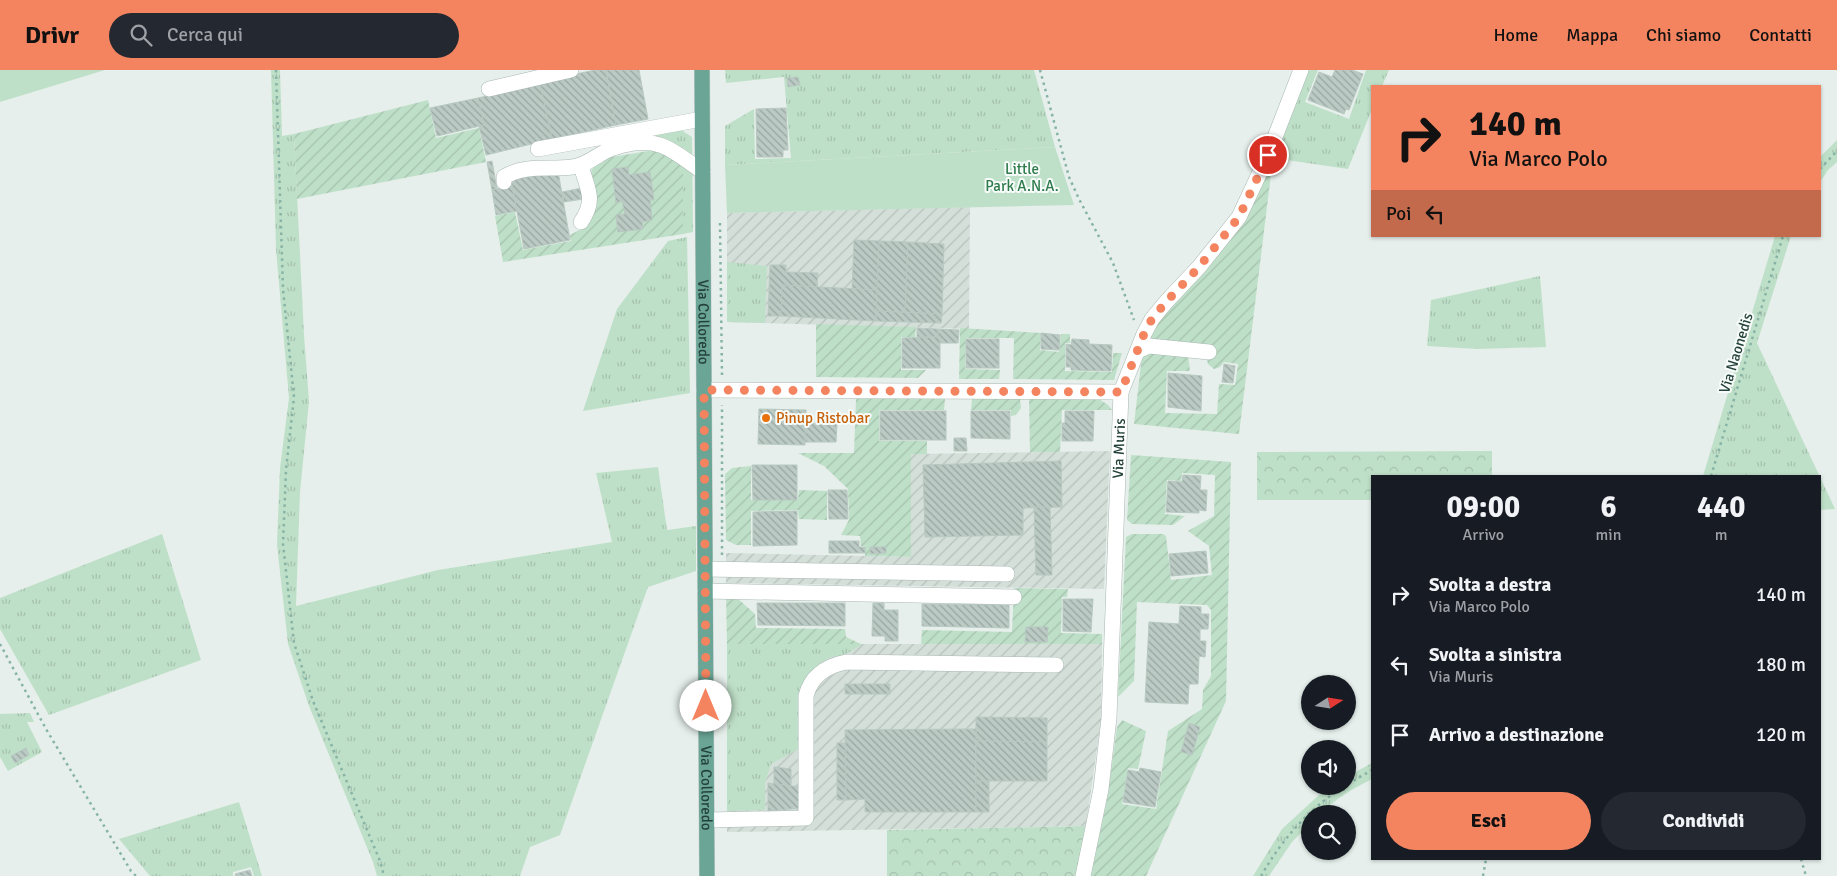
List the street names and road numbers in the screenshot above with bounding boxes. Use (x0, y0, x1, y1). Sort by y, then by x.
street label: Via Colloredo (694, 279, 713, 365)
street label: Via Naonedis (1715, 310, 1757, 395)
street label: Via Muris (1109, 418, 1129, 479)
street label: Via Colloredo (697, 745, 716, 831)

